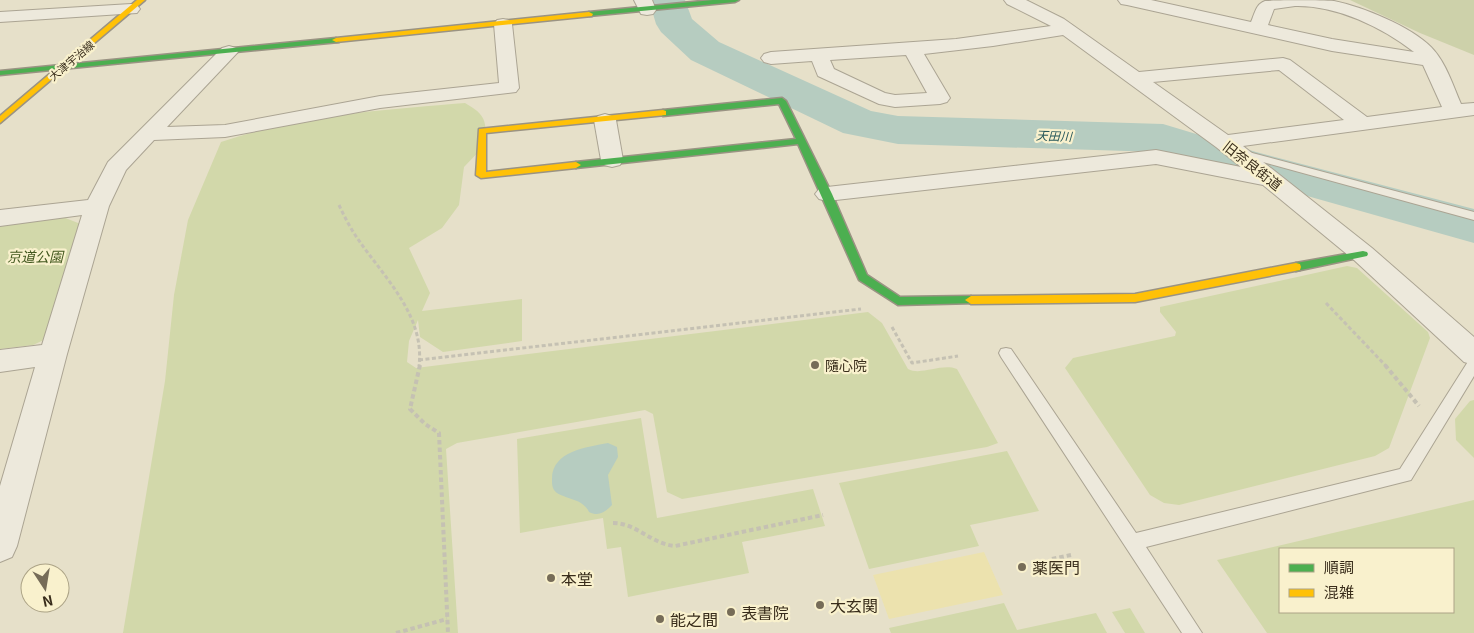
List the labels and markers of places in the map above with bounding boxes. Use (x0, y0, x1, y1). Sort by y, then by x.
place label: 隨心院 (825, 355, 867, 375)
marker: 隨心院 (809, 359, 821, 371)
place label: 薬医門 (1032, 555, 1080, 579)
marker: 薬医門 (1016, 561, 1028, 573)
place label: 本堂 (561, 566, 593, 590)
marker: 本堂 (545, 572, 557, 584)
place label: 大玄関 (830, 593, 878, 617)
marker: 大玄関 (814, 599, 826, 611)
place label: 表書院 (741, 600, 789, 624)
marker: 表書院 (725, 606, 737, 618)
place label: 能之間 (670, 607, 718, 631)
marker: 能之間 (654, 613, 666, 625)

